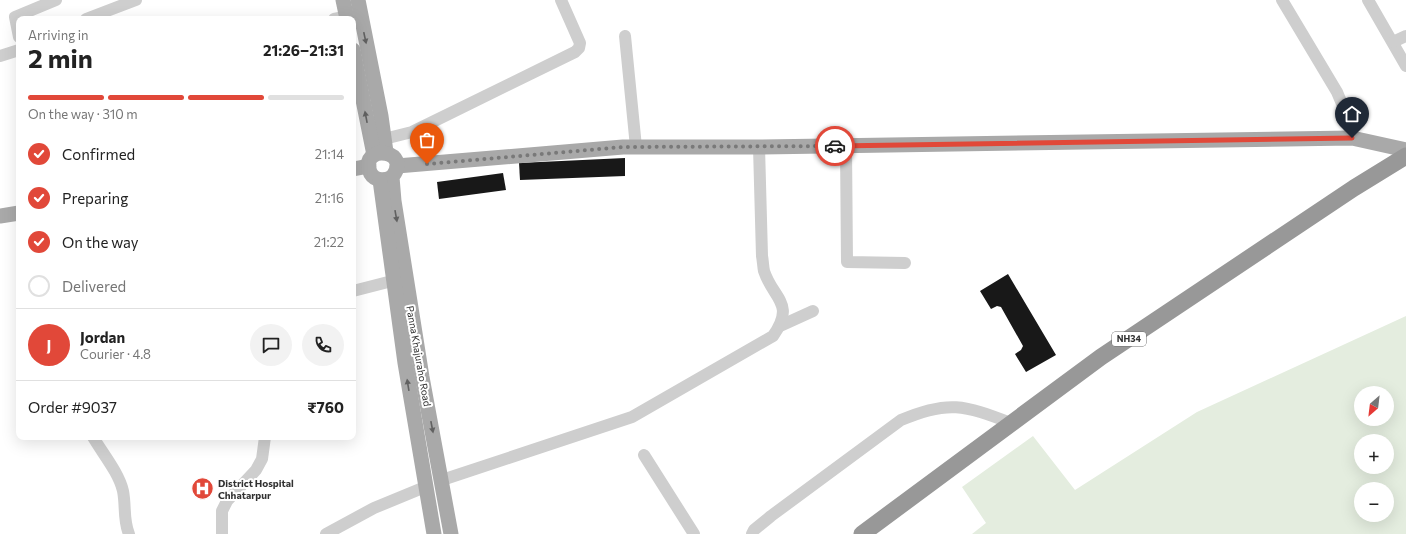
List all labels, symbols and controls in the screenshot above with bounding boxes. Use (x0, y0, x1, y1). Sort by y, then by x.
text: Arriving in (28, 27, 88, 43)
one-way arrow (363, 32, 369, 44)
text: 21:26–21:31 (263, 41, 344, 59)
text: 2 min (28, 42, 93, 73)
pin (1335, 97, 1369, 138)
icon: home (1341, 103, 1363, 125)
text: On the way · 310 m (28, 106, 138, 122)
one-way arrow (363, 111, 369, 123)
pin (410, 123, 444, 164)
courier (815, 126, 855, 166)
icon: bag (416, 129, 438, 151)
icon: car (824, 135, 846, 157)
icon: check (28, 143, 50, 165)
text: Confirmed (62, 145, 135, 163)
text: 21:14 (315, 146, 344, 162)
icon: check (28, 187, 50, 209)
text: Preparing (62, 189, 128, 207)
text: 21:16 (315, 190, 344, 206)
one-way arrow (394, 210, 400, 222)
icon: check (28, 231, 50, 253)
text: On the way (62, 233, 139, 251)
text: 21:22 (314, 234, 344, 250)
text: Delivered (62, 277, 126, 295)
street label: Panna Khajuraho Road (404, 305, 434, 407)
button: chat (250, 324, 292, 366)
button: phone (302, 324, 344, 366)
text: Jordan (80, 328, 125, 346)
road number: NH34 (1112, 332, 1146, 346)
text: J (47, 336, 51, 354)
text: Courier · 4.8 (80, 346, 151, 362)
one-way arrow (405, 379, 411, 391)
north arrow (1354, 386, 1394, 426)
map controls (1354, 386, 1394, 522)
text: Order #9037 (28, 398, 117, 416)
text: ₹760 (307, 398, 344, 416)
one-way arrow (429, 421, 435, 433)
button: + (1354, 434, 1394, 474)
hospital icon: District Hospital Chhatarpur (189, 476, 215, 502)
place label: District Hospital Chhatarpur (218, 477, 294, 501)
button: − (1354, 482, 1394, 522)

